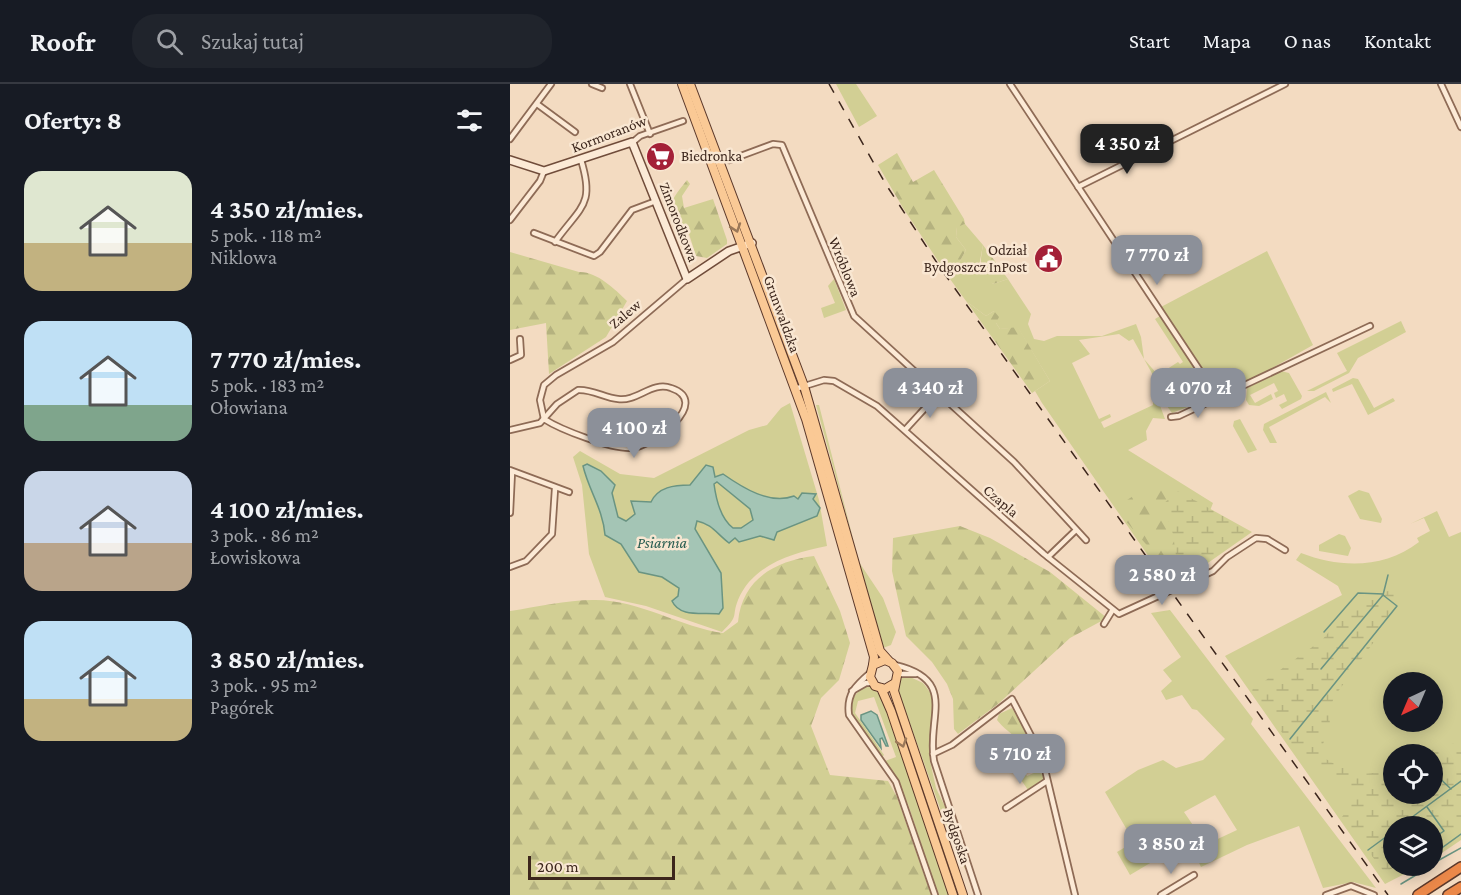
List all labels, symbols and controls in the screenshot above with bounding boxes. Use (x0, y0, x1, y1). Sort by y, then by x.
search box (132, 14, 552, 68)
icon: search (153, 25, 186, 58)
text: Roofr (30, 26, 96, 57)
text: Szukaj tutaj (201, 29, 304, 54)
text: Start (1129, 29, 1170, 53)
text: Mapa (1203, 29, 1251, 53)
text: O nas (1284, 29, 1331, 53)
text: Kontakt (1364, 29, 1431, 53)
icon: filters (453, 104, 486, 137)
text: Oferty: 8 (24, 106, 122, 135)
street label: Kormoranów (569, 112, 650, 156)
pin: 4 350 zł (1065, 124, 1189, 175)
text: 4 350 zł (1094, 132, 1160, 154)
supermarket icon: Biedronka (644, 140, 676, 172)
place label: Biedronka (681, 148, 742, 164)
street label: Zimorodkowa (656, 180, 702, 264)
icon: home (72, 195, 144, 267)
text: 4 350 zł/mies. (210, 195, 364, 224)
one-way arrow (728, 222, 741, 233)
text: 5 pok. · 118 m² (210, 224, 322, 246)
street label: Wróblowa (826, 235, 864, 299)
pin: 7 770 zł (1095, 235, 1219, 286)
place label: Odział Bydgoszcz InPost (924, 242, 1028, 276)
public building icon: Odział Bydgoszcz InPost (1032, 243, 1064, 275)
text: 7 770 zł (1125, 243, 1189, 265)
text: Niklowa (210, 246, 277, 268)
street label: Grunwaldzka (761, 273, 803, 355)
street label: Zalew (606, 296, 645, 332)
icon: home (72, 345, 144, 417)
text: 7 770 zł/mies. (210, 345, 361, 374)
pin: 4 340 zł (868, 368, 992, 419)
pin: 4 070 zł (1136, 368, 1260, 419)
text: 5 pok. · 183 m² (210, 374, 324, 396)
text: 4 340 zł (897, 376, 963, 398)
text: 4 070 zł (1165, 376, 1231, 398)
text: Ołowiana (210, 396, 288, 418)
pin: 4 100 zł (572, 408, 696, 459)
text: 4 100 zł (601, 416, 667, 438)
street label: Czapla (980, 482, 1022, 521)
icon: home (72, 495, 144, 567)
text: 4 100 zł/mies. (210, 495, 364, 524)
text: 3 pok. · 86 m² (210, 524, 319, 546)
water label: Psiarnia (637, 534, 688, 551)
text: Łowiskowa (210, 546, 301, 568)
pin: 2 580 zł (1100, 555, 1224, 606)
text: 2 580 zł (1129, 563, 1195, 585)
icon: home (72, 645, 144, 717)
text: 3 850 zł/mies. (210, 645, 365, 674)
north arrow (1383, 672, 1443, 732)
map controls (1383, 672, 1443, 876)
text: 3 pok. · 95 m² (210, 674, 317, 696)
text: Pagórek (210, 696, 274, 718)
pin: 5 710 zł (958, 734, 1082, 785)
one-way arrow (895, 737, 907, 748)
text: 5 710 zł (989, 742, 1051, 764)
button: locate (1383, 744, 1443, 804)
street label: Bydgoska (939, 806, 974, 866)
button: layers (1383, 816, 1443, 876)
pin: 3 850 zł (1109, 824, 1233, 875)
text: 3 850 zł (1138, 832, 1204, 854)
scale bar (528, 853, 675, 880)
text: 200 m (537, 858, 579, 875)

